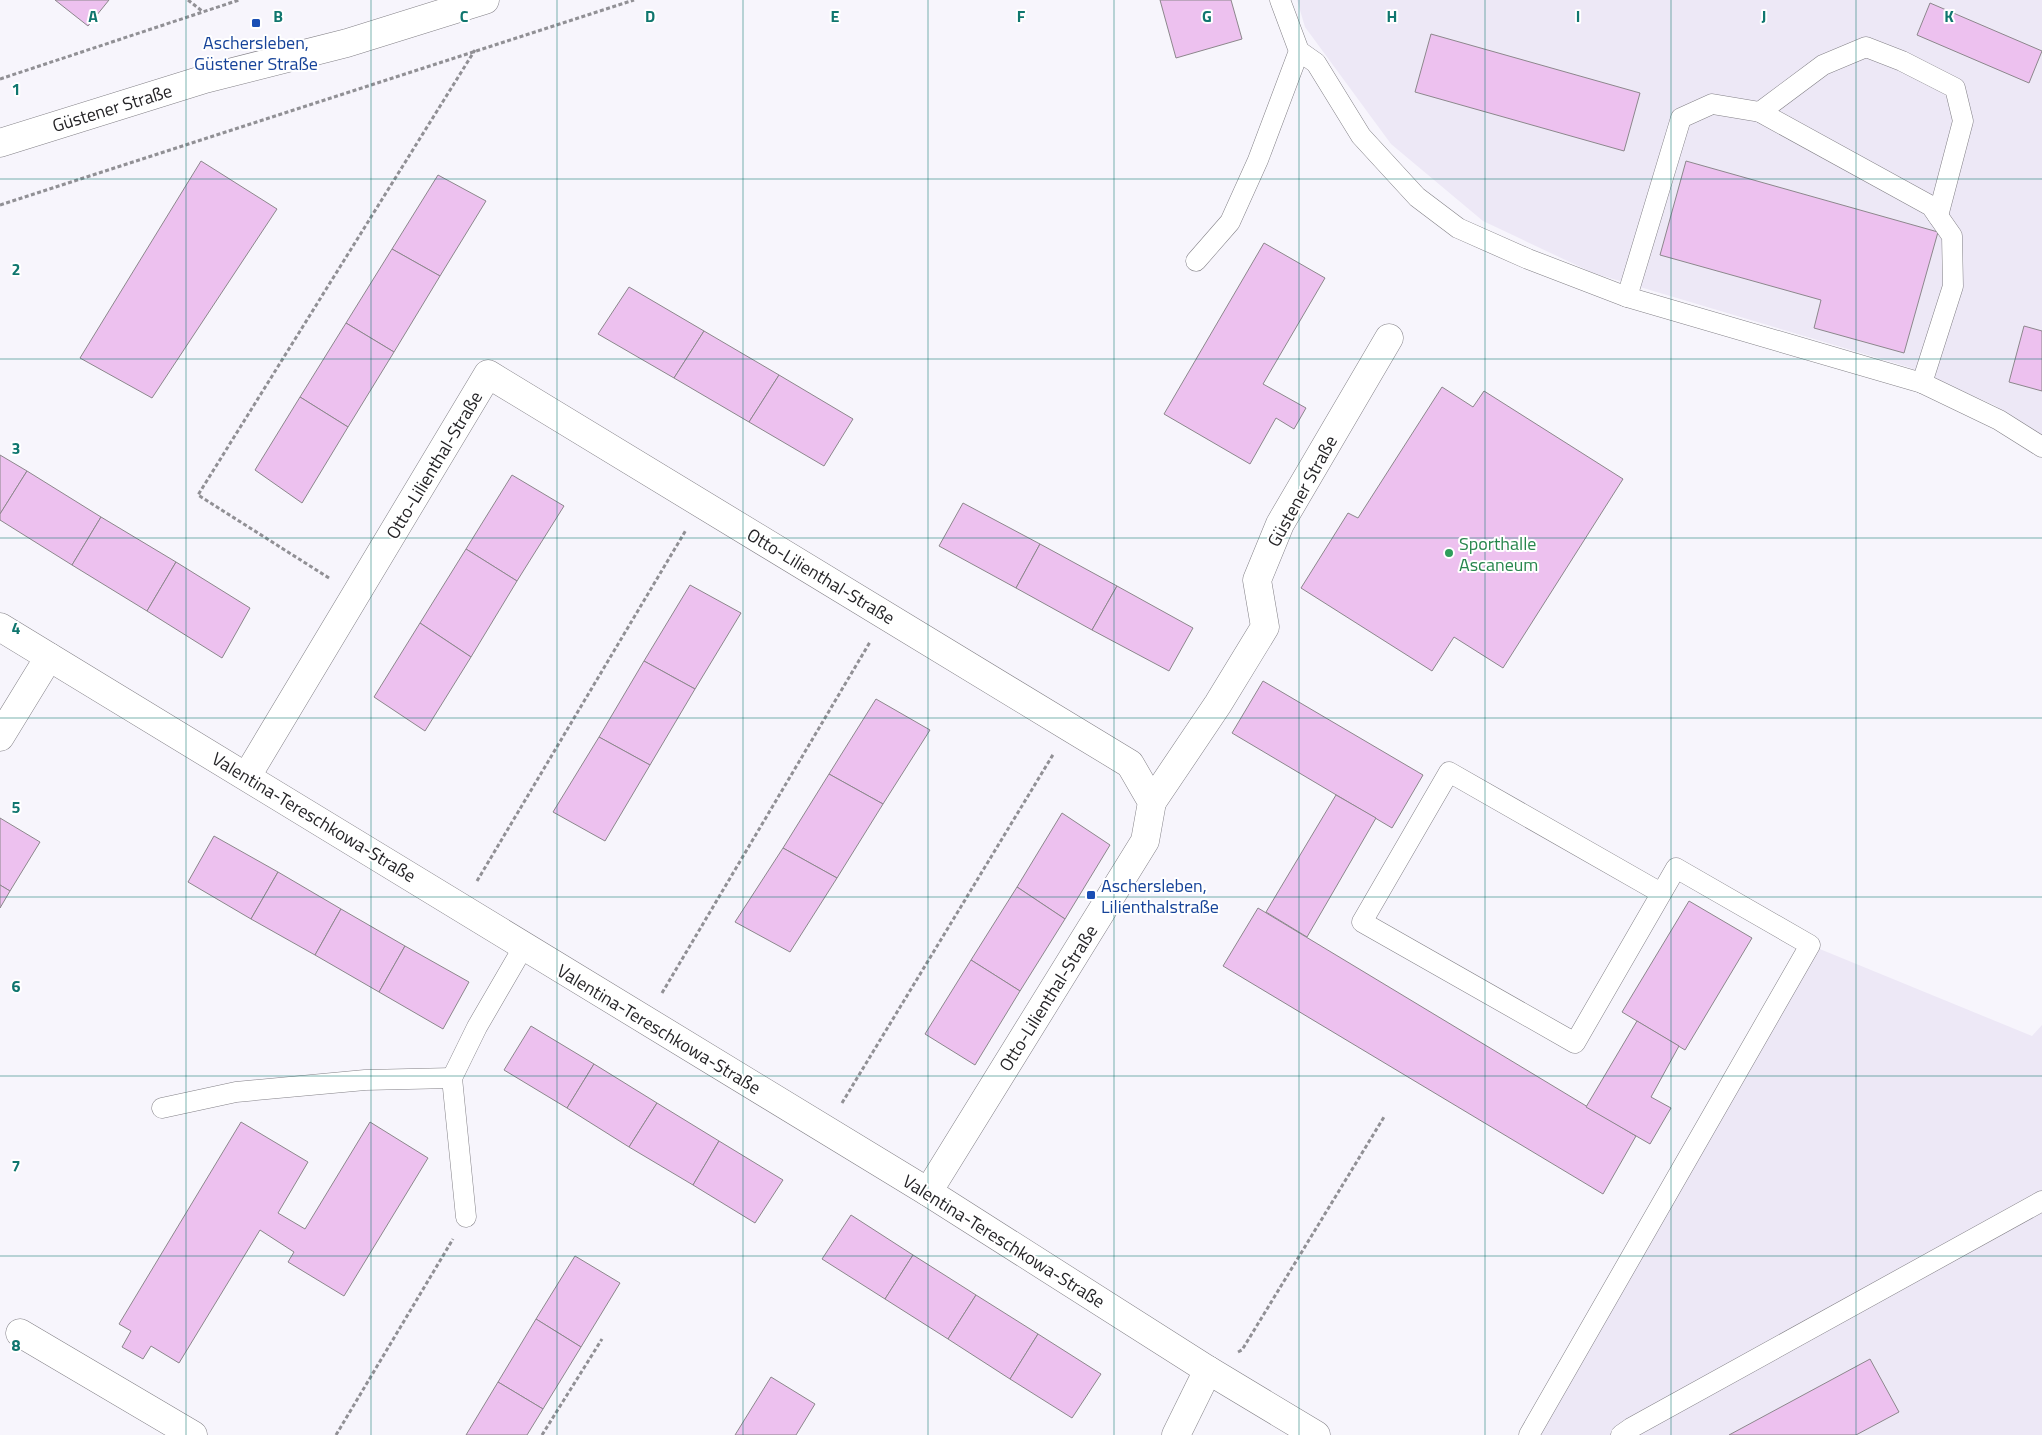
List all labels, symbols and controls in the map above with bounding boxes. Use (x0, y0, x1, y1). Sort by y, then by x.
text: A (88, 4, 98, 28)
text: B (273, 4, 283, 28)
text: C (460, 4, 469, 28)
text: D (645, 4, 655, 28)
text: E (831, 4, 840, 28)
text: F (1017, 4, 1026, 28)
text: G (1202, 4, 1212, 28)
text: H (1387, 4, 1397, 28)
text: I (1576, 4, 1580, 28)
text: J (1762, 4, 1766, 28)
text: K (1944, 4, 1954, 28)
marker: Aschersleben, Güstener Straße (250, 17, 262, 29)
place label: Aschersleben, Güstener Straße (194, 29, 318, 77)
text: 1 (12, 77, 20, 101)
street label: Güstener Straße (49, 77, 175, 139)
text: 2 (12, 257, 20, 281)
street label: Otto-Lilienthal-Straße (379, 386, 489, 544)
street label: Güstener Straße (1260, 430, 1344, 552)
text: 3 (12, 436, 20, 460)
street label: Otto-Lilienthal-Straße (742, 521, 900, 631)
place label: Sporthalle Ascaneum (1459, 530, 1538, 578)
marker: Sporthalle Ascaneum (1443, 547, 1455, 559)
text: 4 (12, 616, 21, 640)
street label: Valentina-Tereschkowa-Straße (207, 745, 421, 889)
text: 5 (12, 795, 21, 819)
place label: Aschersleben, Lilienthalstraße (1101, 872, 1219, 920)
marker: Aschersleben, Lilienthalstraße (1085, 889, 1097, 901)
street label: Otto-Lilienthal-Straße (992, 919, 1104, 1077)
street label: Valentina-Tereschkowa-Straße (552, 957, 766, 1101)
text: 6 (12, 974, 21, 998)
text: 7 (12, 1154, 20, 1178)
street label: Valentina-Tereschkowa-Straße (898, 1168, 1110, 1314)
text: 8 (12, 1333, 21, 1357)

